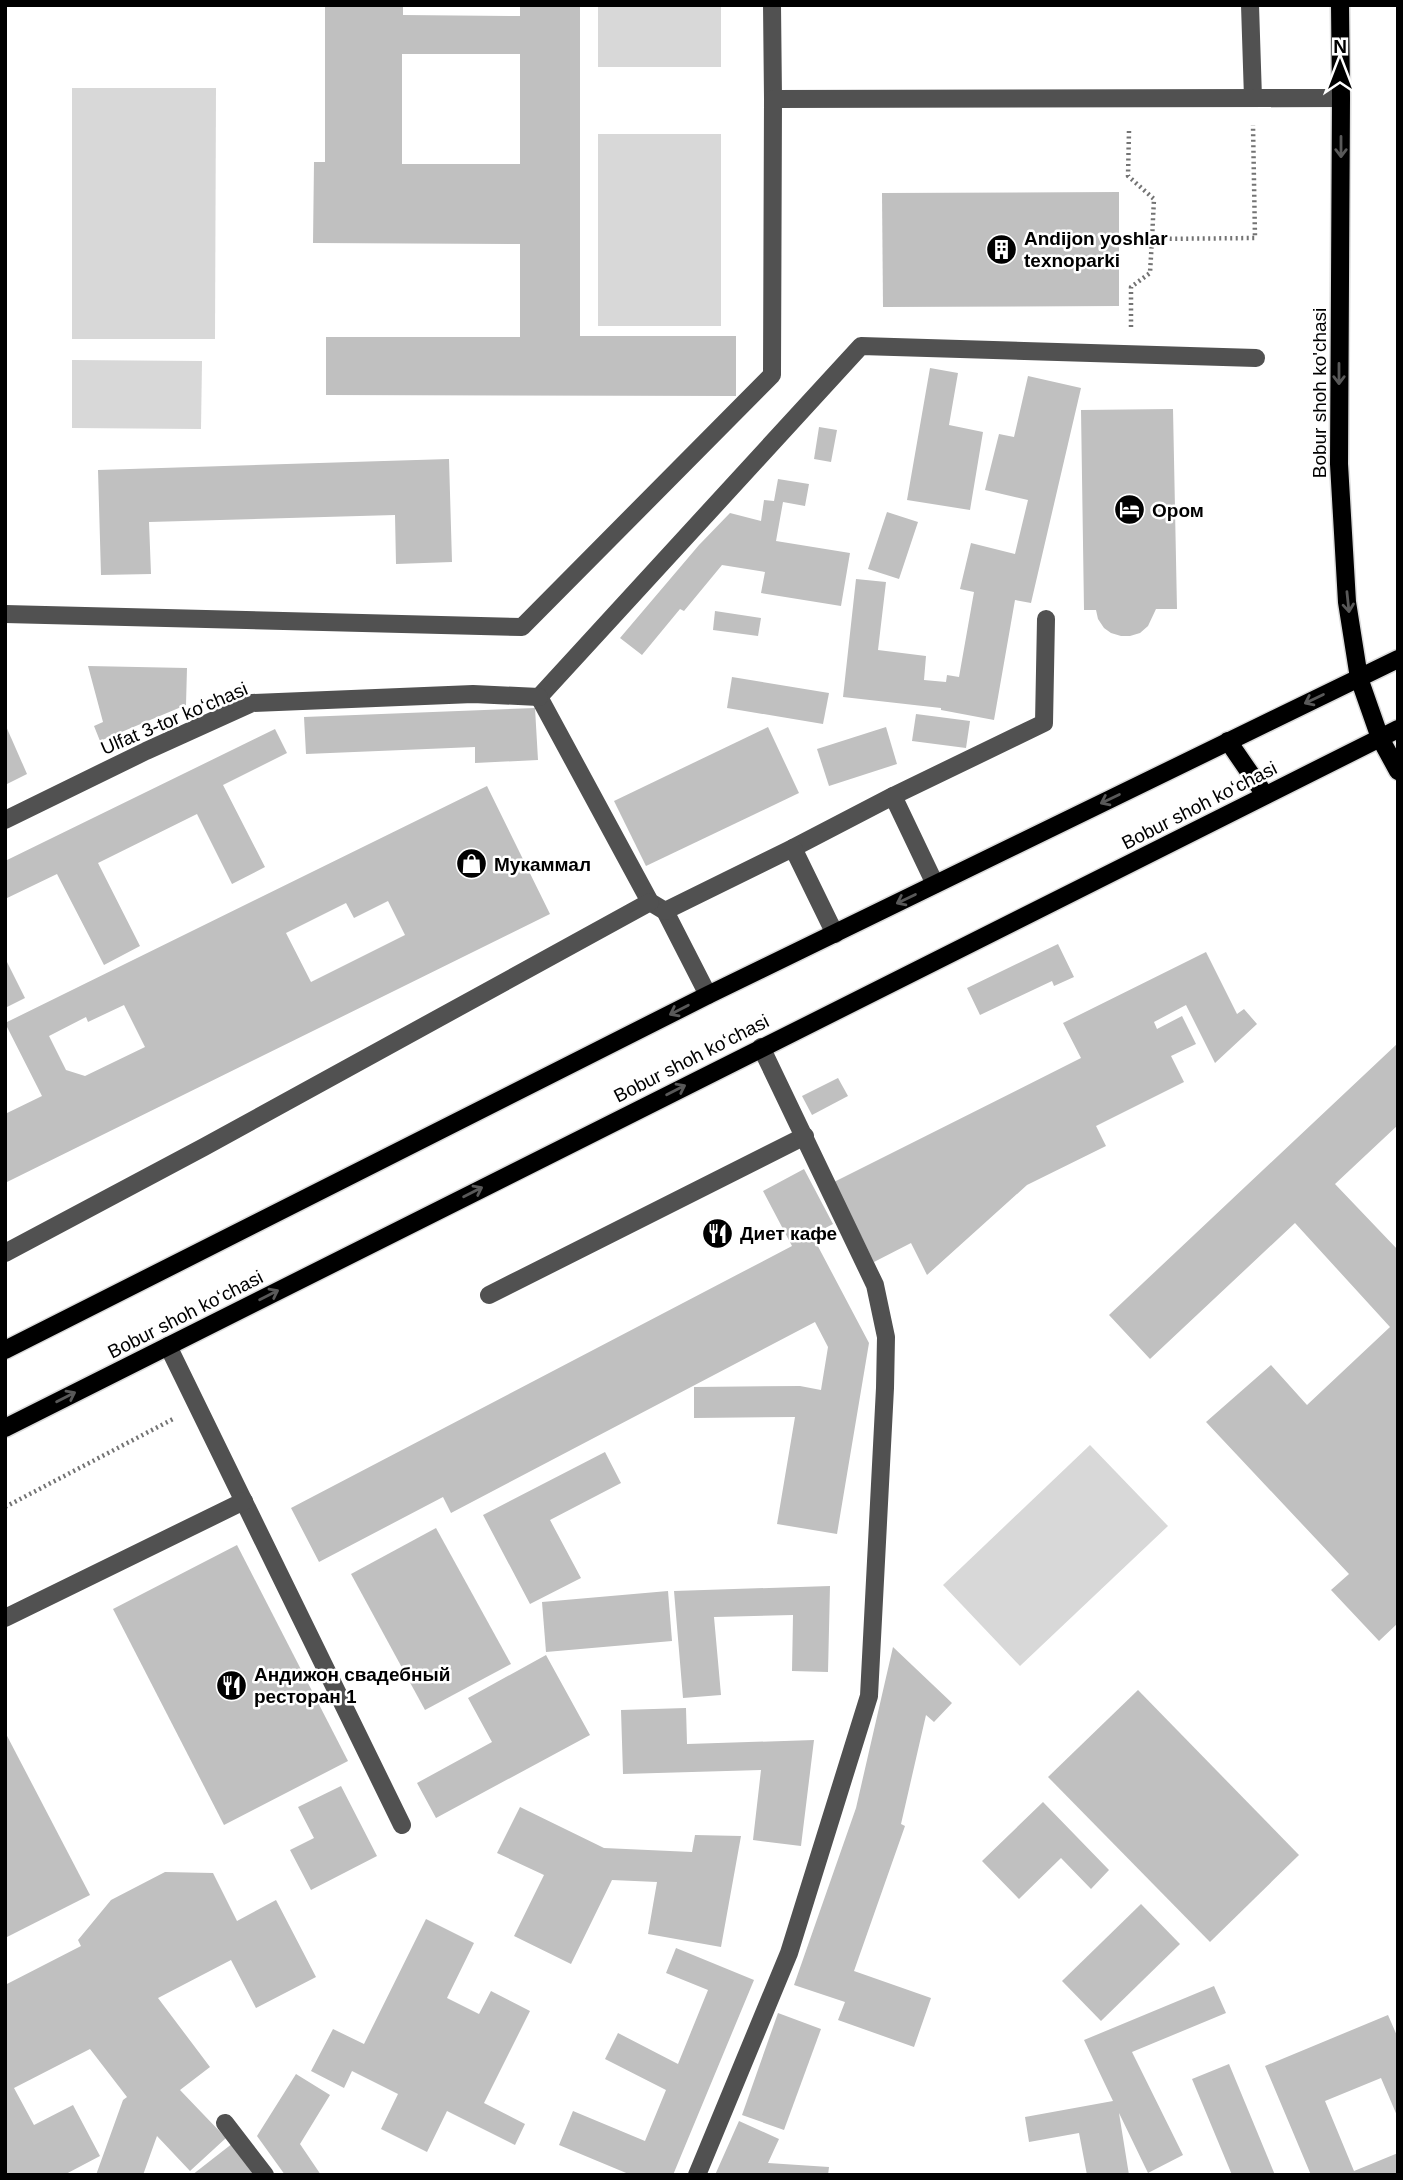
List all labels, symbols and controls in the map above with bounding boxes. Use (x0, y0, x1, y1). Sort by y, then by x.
north arrow (1305, 28, 1375, 98)
text: N (1333, 36, 1347, 57)
one-way arrow (1334, 135, 1348, 158)
place label: Andijon yoshlar texnoparki (1024, 228, 1168, 271)
building icon: Andijon yoshlar texnoparki (984, 232, 1018, 266)
street label: Bobur shoh ko'chasi (1309, 308, 1330, 478)
one-way arrow (1333, 363, 1346, 386)
hotel icon: Ором (1112, 493, 1146, 527)
place label: Ором (1152, 500, 1204, 521)
one-way arrow (1341, 590, 1354, 613)
street label: Ulfat 3-tor koʻchasi (98, 678, 251, 759)
one-way arrow (1304, 693, 1325, 707)
street label: Bobur shoh koʻchasi (1118, 757, 1280, 854)
one-way arrow (1100, 793, 1121, 806)
shop icon: Мукаммал (454, 847, 488, 881)
place label: Мукаммал (494, 854, 591, 875)
one-way arrow (896, 893, 917, 906)
one-way arrow (669, 1003, 690, 1017)
street label: Bobur shoh koʻchasi (610, 1010, 772, 1107)
one-way arrow (665, 1082, 686, 1096)
one-way arrow (462, 1185, 482, 1199)
restaurant icon: Диет кафе (700, 1216, 734, 1250)
place label: Диет кафе (740, 1223, 837, 1244)
street label: Bobur shoh koʻchasi (104, 1266, 266, 1363)
one-way arrow (258, 1287, 279, 1301)
one-way arrow (55, 1389, 76, 1403)
place label: Андижон свадебный ресторан 1 (254, 1664, 450, 1707)
restaurant icon: Андижон свадебный ресторан 1 (214, 1668, 248, 1702)

